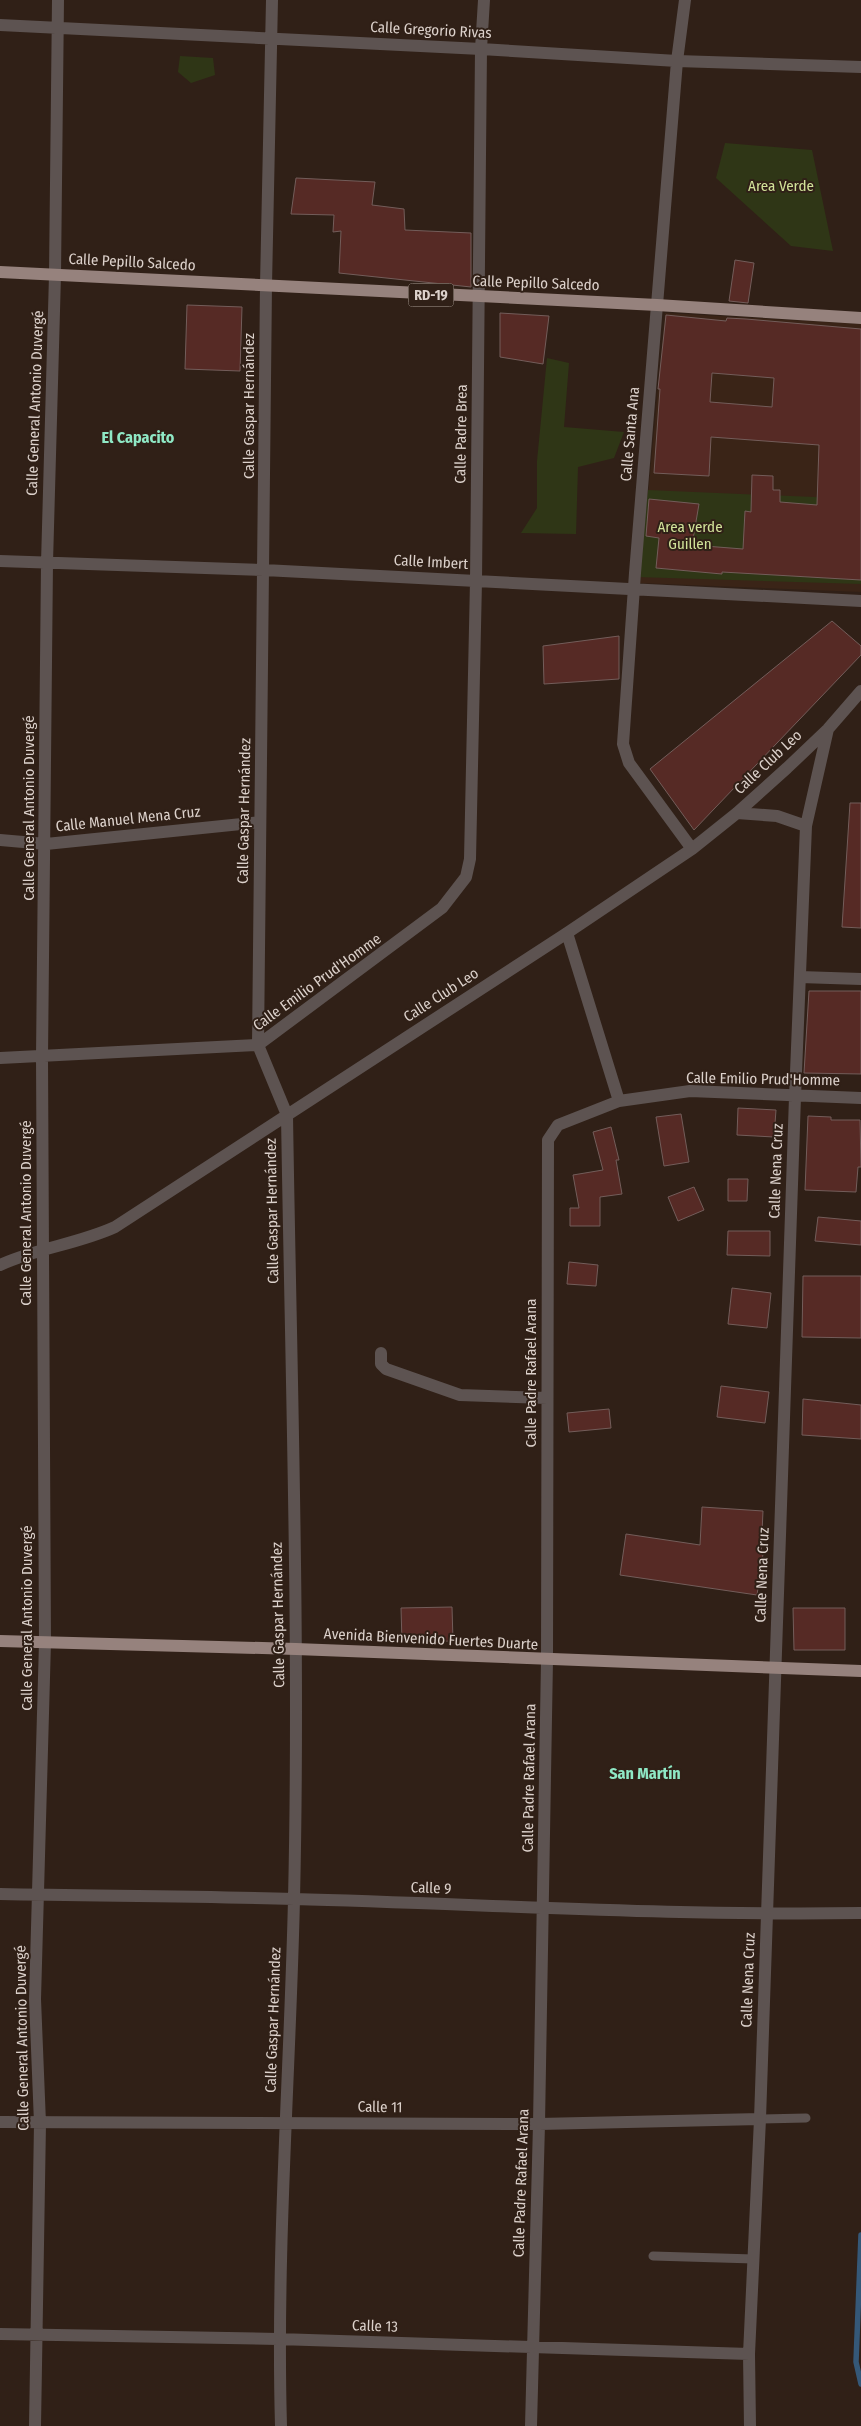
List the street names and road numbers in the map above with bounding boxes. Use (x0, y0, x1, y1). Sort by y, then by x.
street label: Calle Gregorio Rivas (370, 18, 492, 42)
street label: Calle Pepillo Salcedo (68, 250, 196, 274)
street label: Calle Pepillo Salcedo (472, 272, 600, 294)
road number: RD-19 (408, 284, 454, 306)
street label: Calle General Antonio Duvergé (23, 310, 47, 496)
street label: Calle Gaspar Hernández (240, 333, 258, 479)
street label: Calle Padre Brea (451, 384, 471, 484)
street label: Calle Santa Ana (617, 386, 643, 482)
street label: Calle Imbert (393, 551, 469, 573)
street label: Calle General Antonio Duvergé (20, 715, 38, 901)
street label: Calle Club Leo (730, 726, 806, 798)
street label: Calle Gaspar Hernández (234, 738, 254, 884)
street label: Calle Manuel Mena Cruz (55, 802, 201, 836)
street label: Calle Emilio Prud'Homme (249, 929, 385, 1035)
street label: Calle Club Leo (400, 964, 482, 1026)
street label: Calle Emilio Prud'Homme (686, 1069, 840, 1089)
street label: Calle General Antonio Duvergé (17, 1120, 35, 1306)
street label: Calle Nena Cruz (765, 1123, 787, 1219)
street label: Calle Gaspar Hernández (262, 1138, 282, 1284)
street label: Calle Padre Rafael Arana (522, 1299, 540, 1447)
street label: Calle General Antonio Duvergé (18, 1525, 36, 1711)
street label: Calle Nena Cruz (751, 1527, 773, 1623)
street label: Calle Gaspar Hernández (268, 1542, 288, 1688)
street label: Avenida Bienvenido Fuertes Duarte (323, 1624, 539, 1654)
street label: Calle Padre Rafael Arana (519, 1703, 539, 1853)
street label: Calle 9 (410, 1878, 452, 1898)
street label: Calle Nena Cruz (737, 1932, 759, 2028)
street label: Calle General Antonio Duvergé (11, 1945, 33, 2131)
street label: Calle Gaspar Hernández (261, 1947, 285, 2093)
street label: Calle 11 (357, 2098, 403, 2116)
street label: Calle Padre Rafael Arana (509, 2108, 533, 2258)
street label: Calle 13 (352, 2316, 399, 2336)

